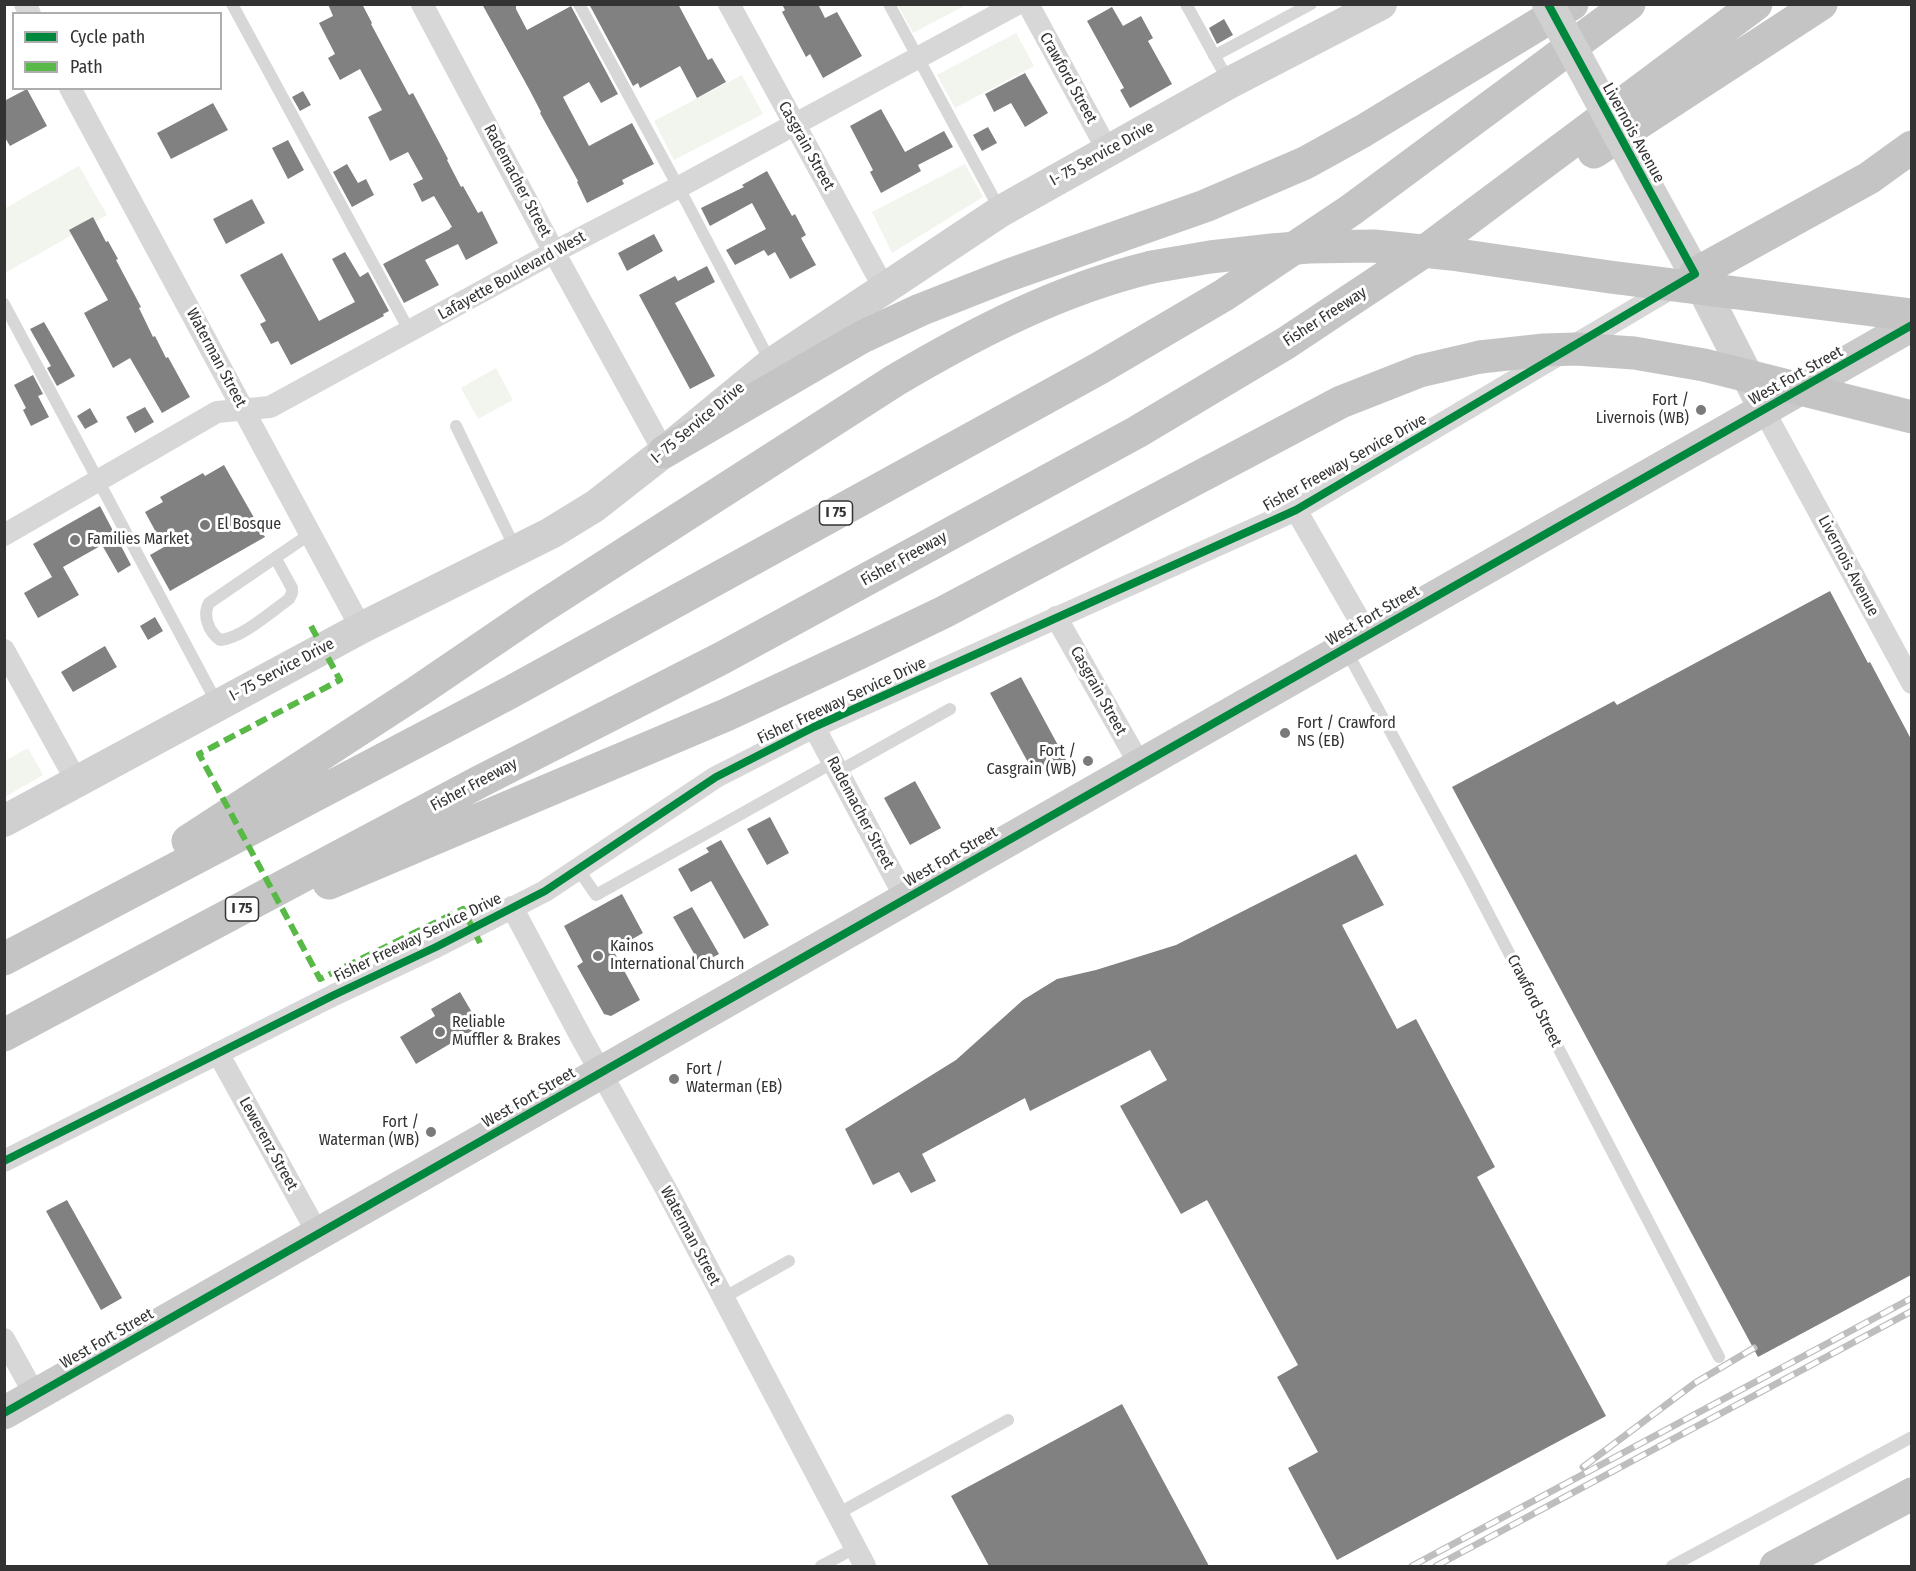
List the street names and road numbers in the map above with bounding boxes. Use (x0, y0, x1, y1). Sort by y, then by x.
street label: Crawford Street (1035, 29, 1101, 127)
street label: Livernois Avenue (1598, 80, 1668, 186)
street label: Casgrain Street (774, 98, 838, 194)
street label: I- 75 Service Drive (1047, 118, 1157, 190)
street label: Rademacher Street (479, 121, 555, 241)
street label: Lafayette Boulevard West (435, 228, 589, 324)
street label: Fisher Freeway (1280, 283, 1370, 351)
street label: Waterman Street (182, 305, 250, 411)
street label: West Fort Street (1746, 342, 1846, 410)
street label: I- 75 Service Drive (647, 378, 749, 468)
street label: Fisher Freeway Service Drive (1260, 410, 1430, 516)
road number: I 75 (820, 501, 852, 525)
street label: Livernois Avenue (1813, 512, 1883, 620)
street label: Fisher Freeway (858, 527, 950, 591)
street label: West Fort Street (1323, 582, 1423, 650)
street label: I- 75 Service Drive (226, 634, 338, 706)
street label: Casgrain Street (1066, 643, 1130, 739)
street label: Fisher Freeway Service Drive (755, 653, 929, 749)
street label: Rademacher Street (822, 753, 898, 873)
street label: Fisher Freeway (427, 754, 521, 816)
street label: West Fort Street (901, 823, 1001, 891)
street label: Fisher Freeway Service Drive (331, 889, 505, 987)
road number: I 75 (226, 897, 258, 921)
street label: Crawford Street (1502, 952, 1566, 1050)
street label: West Fort Street (479, 1064, 579, 1132)
street label: Lewerenz Street (234, 1094, 302, 1194)
street label: Waterman Street (656, 1183, 724, 1289)
street label: West Fort Street (57, 1305, 157, 1373)

